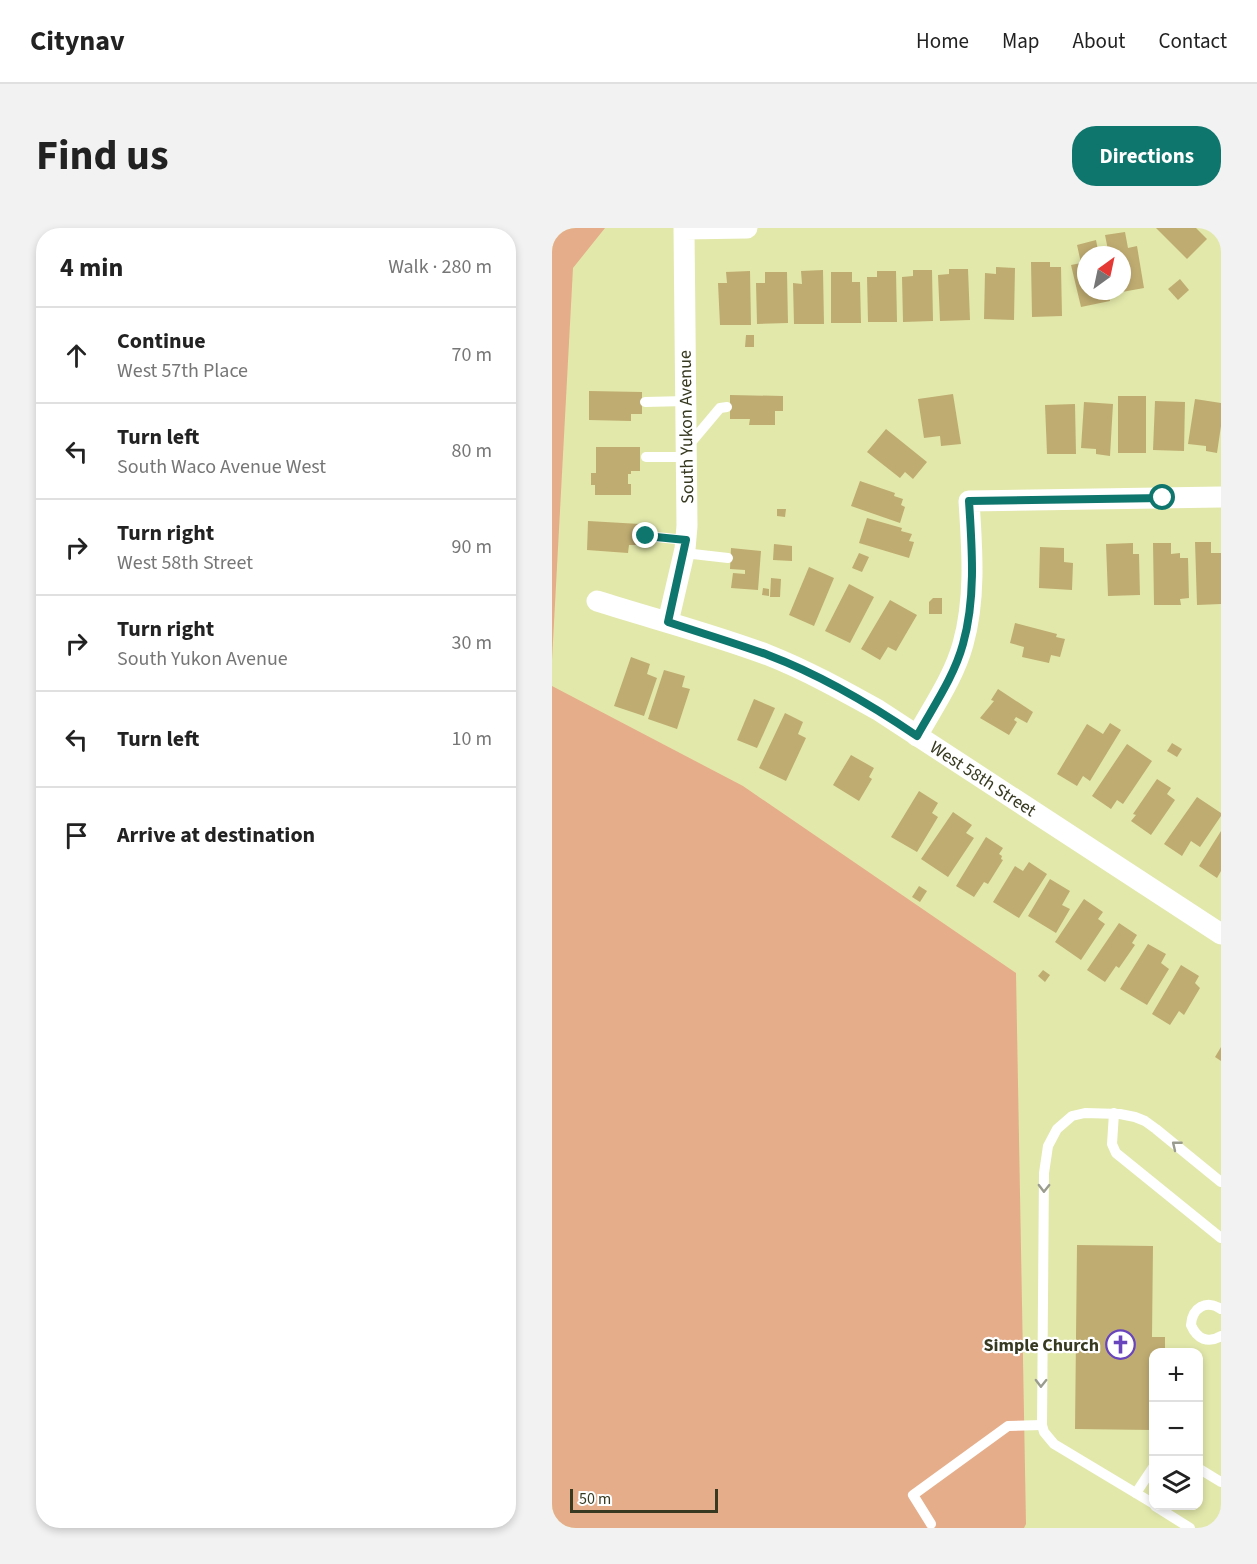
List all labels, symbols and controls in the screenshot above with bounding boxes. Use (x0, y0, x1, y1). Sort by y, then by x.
text: Citynav (30, 21, 125, 61)
text: Home (916, 26, 969, 56)
text: Map (1002, 26, 1040, 56)
text: About (1073, 26, 1125, 56)
text: Contact (1158, 26, 1227, 56)
text: Find us (36, 126, 169, 186)
button: Directions (1072, 126, 1221, 186)
north arrow (1077, 246, 1131, 300)
text: 4 min (60, 249, 123, 286)
text: Walk · 280 m (388, 253, 492, 281)
text: Continue (117, 325, 206, 357)
icon: ahead (60, 339, 93, 372)
text: 70 m (452, 341, 492, 369)
street label: South Yukon Avenue (673, 350, 700, 504)
text: West 57th Place (117, 357, 248, 385)
text: Turn left (117, 421, 199, 453)
icon: left (60, 435, 93, 468)
text: 80 m (452, 437, 492, 465)
text: South Waco Avenue West (117, 453, 326, 481)
route start (1149, 484, 1175, 510)
text: Turn right (117, 517, 214, 549)
route end (632, 522, 658, 548)
icon: right (60, 531, 93, 564)
text: 90 m (452, 533, 492, 561)
text: West 58th Street (117, 549, 253, 577)
text: Turn right (117, 613, 214, 645)
icon: right (60, 627, 93, 660)
text: 30 m (452, 629, 492, 657)
text: South Yukon Avenue (117, 645, 288, 673)
icon: left (60, 723, 93, 756)
text: Turn left (117, 723, 199, 755)
text: 10 m (452, 725, 492, 753)
street label: West 58th Street (925, 735, 1041, 823)
icon: arrive (60, 819, 93, 852)
text: Arrive at destination (117, 819, 315, 851)
one-way arrow (1172, 1142, 1183, 1153)
one-way arrow (1038, 1184, 1050, 1193)
church icon: Simple Church (1104, 1329, 1136, 1361)
place label: Simple Church (984, 1333, 1099, 1358)
map controls (1149, 1348, 1203, 1510)
button: + (1149, 1348, 1203, 1402)
one-way arrow (1035, 1379, 1047, 1388)
button: − (1149, 1402, 1203, 1456)
button: layers (1149, 1456, 1203, 1510)
scale bar (570, 1486, 718, 1514)
text: 50 m (579, 1488, 611, 1510)

